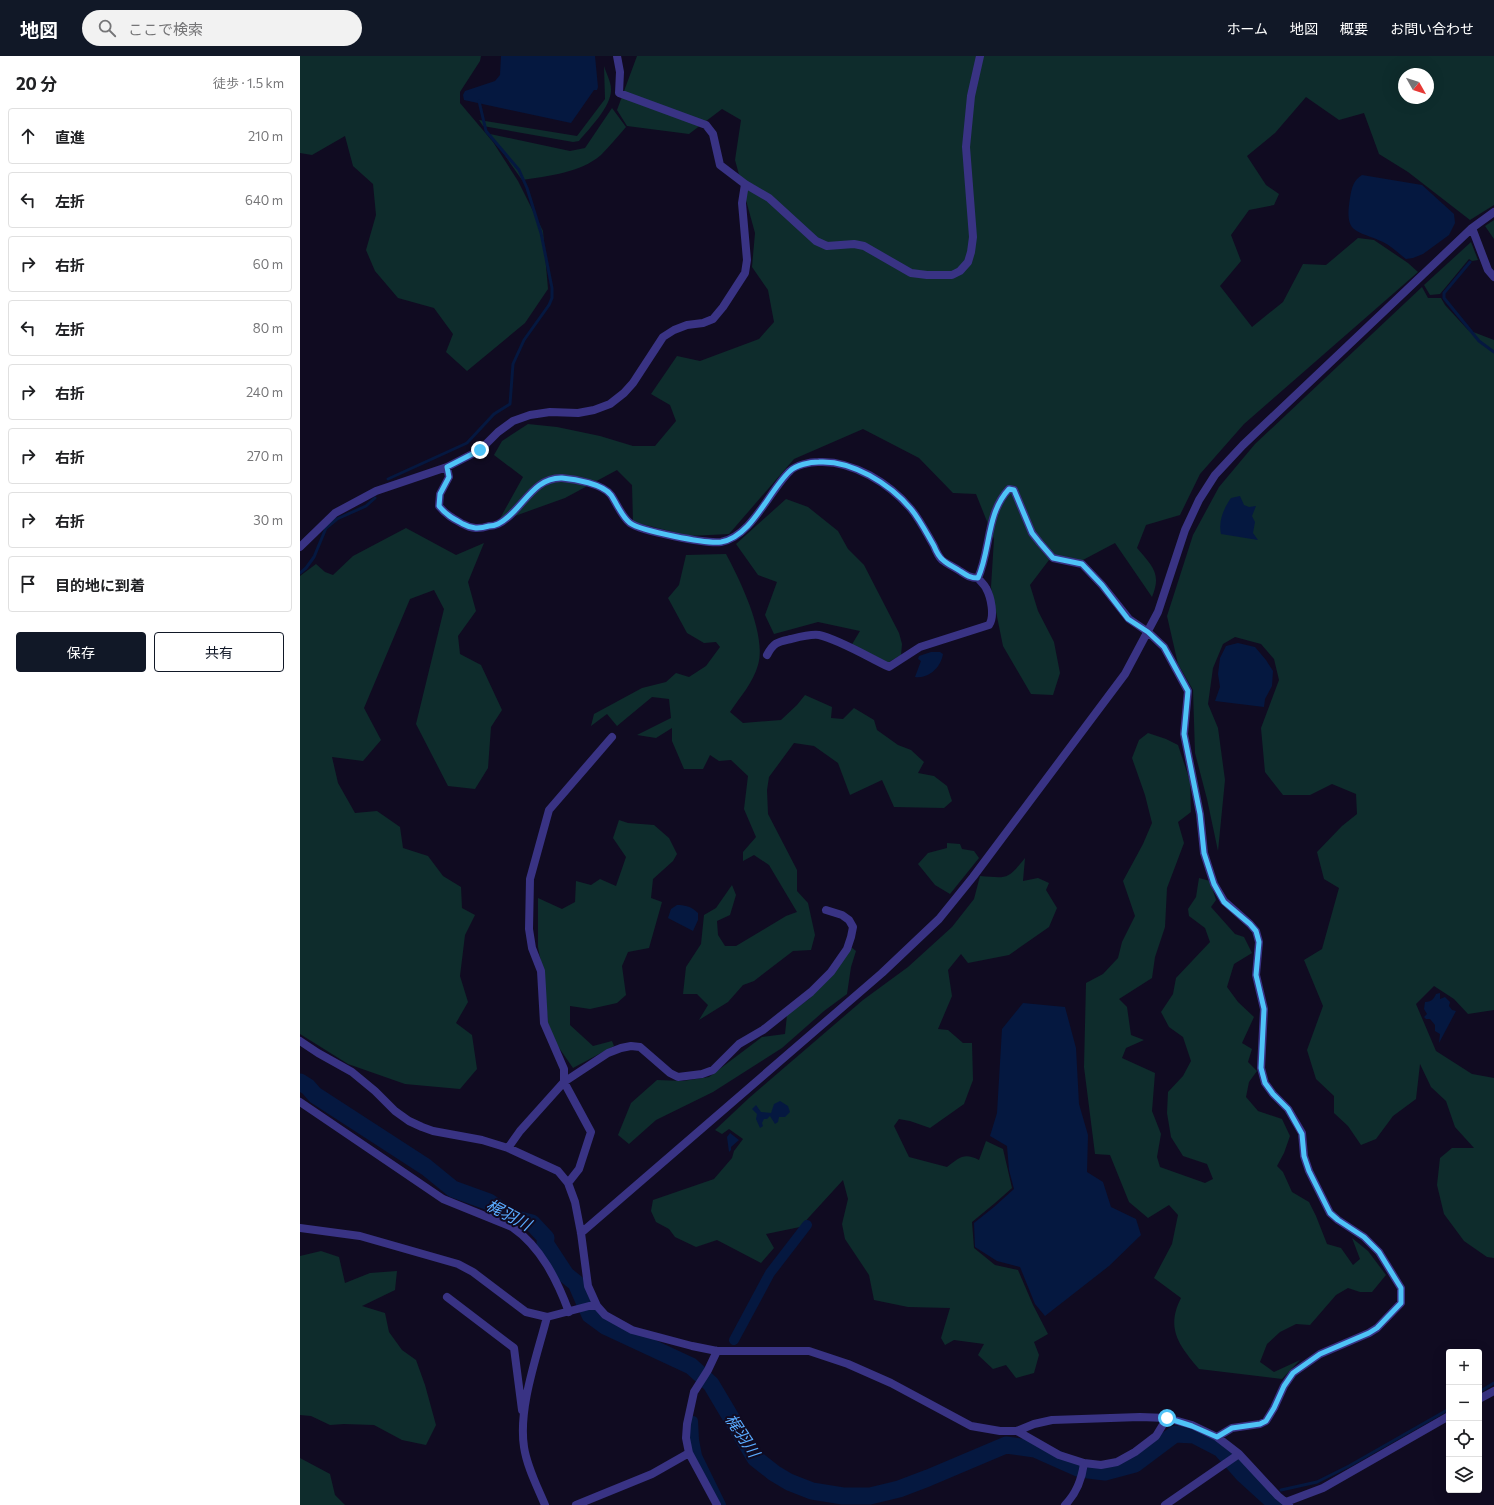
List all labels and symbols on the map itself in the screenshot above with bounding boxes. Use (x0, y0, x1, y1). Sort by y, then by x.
north arrow (1398, 68, 1434, 104)
route end (471, 441, 489, 459)
water label: 梶羽川 (483, 1194, 536, 1235)
route start (1158, 1409, 1176, 1427)
water label: 梶羽川 (722, 1410, 765, 1462)

